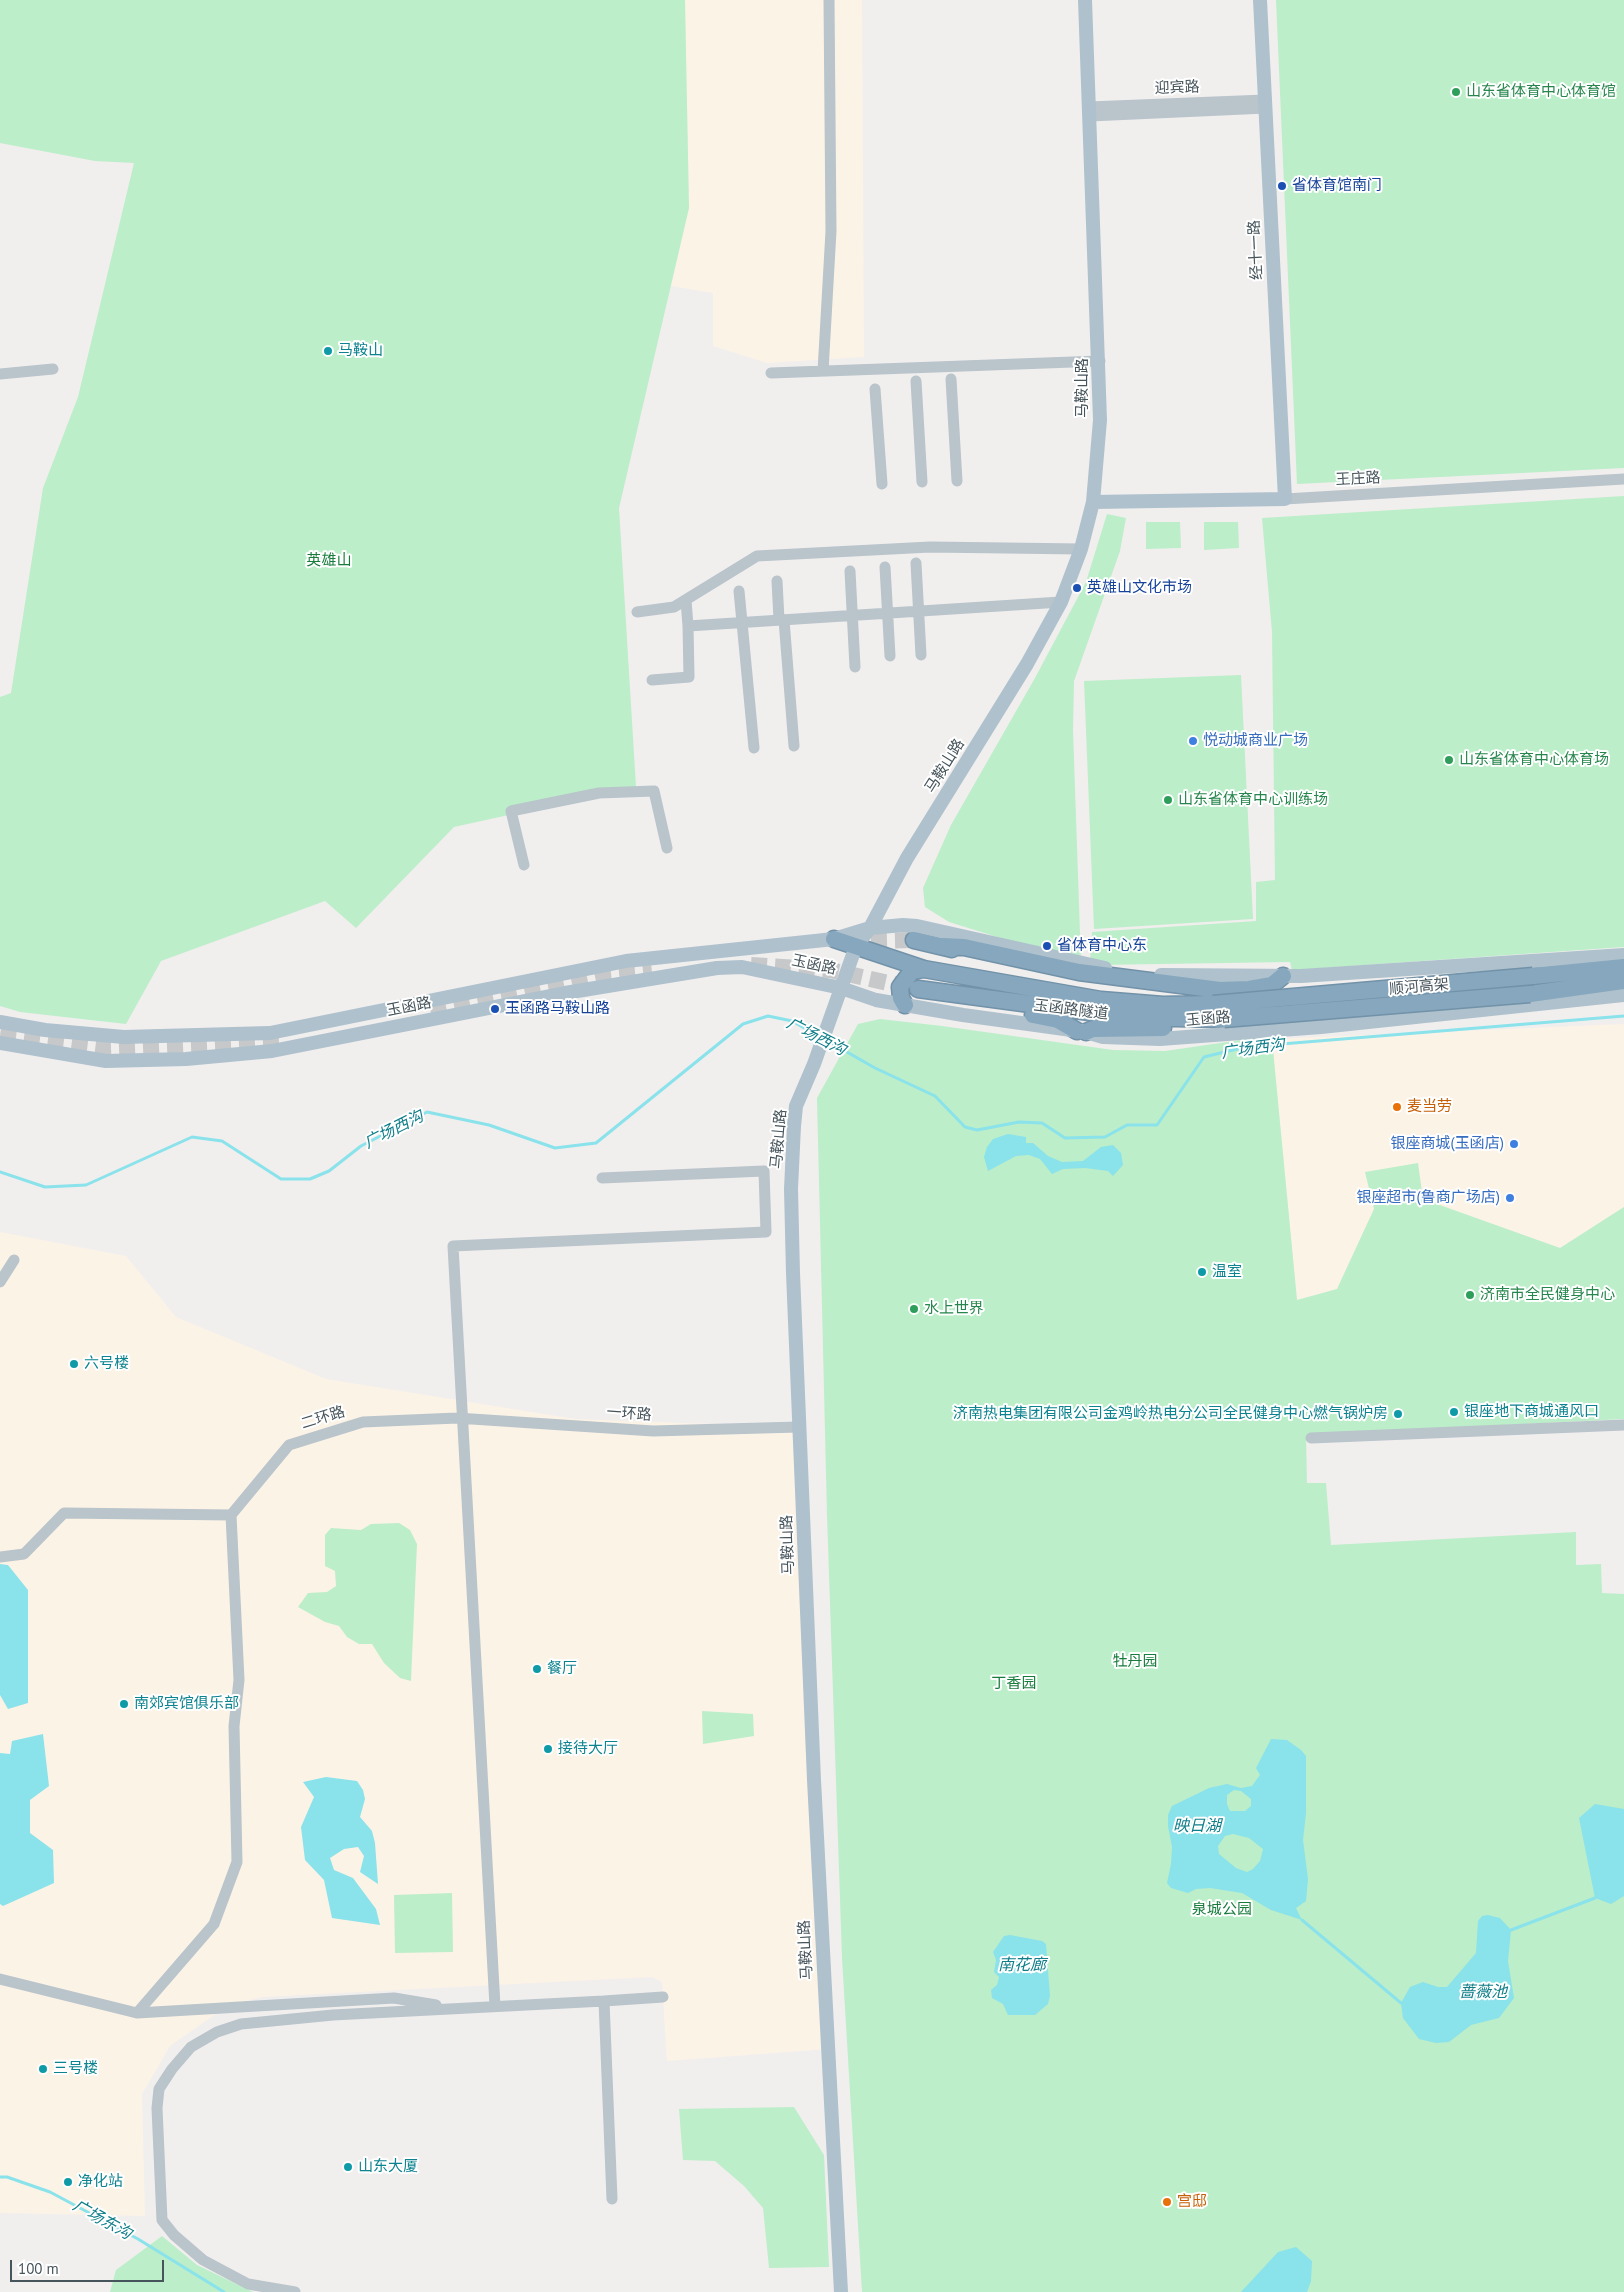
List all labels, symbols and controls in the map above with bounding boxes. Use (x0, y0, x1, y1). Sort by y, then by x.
street label: 迎宾路 (1154, 78, 1200, 98)
place label: 山东省体育中心体育馆 (1466, 83, 1616, 101)
marker: 山东省体育中心体育馆 (1450, 86, 1462, 98)
place label: 省体育馆南门 (1292, 177, 1382, 195)
marker: 省体育馆南门 (1276, 180, 1288, 192)
street label: 经十一路 (1245, 220, 1267, 280)
place label: 马鞍山 (338, 342, 383, 360)
marker: 马鞍山 (322, 345, 334, 357)
street label: 马鞍山路 (1074, 358, 1092, 418)
street label: 王庄路 (1335, 469, 1381, 489)
park label: 英雄山 (307, 552, 351, 570)
place label: 英雄山文化市场 (1087, 579, 1192, 597)
marker: 英雄山文化市场 (1071, 582, 1083, 594)
place label: 悦动城商业广场 (1203, 732, 1308, 750)
marker: 悦动城商业广场 (1187, 735, 1199, 747)
street label: 马鞍山路 (921, 736, 969, 796)
place label: 山东省体育中心体育场 (1459, 751, 1609, 769)
marker: 山东省体育中心体育场 (1443, 754, 1455, 766)
place label: 山东省体育中心训练场 (1178, 791, 1328, 809)
marker: 山东省体育中心训练场 (1162, 794, 1174, 806)
place label: 省体育中心东 (1057, 937, 1147, 955)
marker: 省体育中心东 (1041, 940, 1053, 952)
street label: 玉函路 (790, 952, 838, 978)
street label: 顺河高架 (1388, 975, 1450, 999)
street label: 玉函路 (385, 994, 433, 1020)
street label: 玉函路隧道 (1033, 996, 1109, 1024)
place label: 玉函路马鞍山路 (505, 1000, 610, 1018)
marker: 玉函路马鞍山路 (489, 1003, 501, 1015)
street label: 玉函路 (1185, 1008, 1231, 1030)
water label: 广场西沟 (783, 1014, 849, 1060)
water label: 广场西沟 (1220, 1035, 1286, 1063)
place label: 麦当劳 (1407, 1098, 1452, 1116)
marker: 麦当劳 (1391, 1101, 1403, 1113)
water label: 广场西沟 (361, 1107, 427, 1153)
street label: 马鞍山路 (767, 1108, 791, 1170)
place label: 银座商城(玉函店) (1391, 1135, 1504, 1153)
marker: 银座商城(玉函店) (1508, 1138, 1520, 1150)
place label: 银座超市(鲁商广场店) (1357, 1189, 1500, 1207)
marker: 银座超市(鲁商广场店) (1504, 1192, 1516, 1204)
place label: 温室 (1212, 1263, 1242, 1281)
marker: 温室 (1196, 1266, 1208, 1278)
place label: 济南市全民健身中心 (1480, 1286, 1615, 1304)
marker: 济南市全民健身中心 (1464, 1289, 1476, 1301)
place label: 水上世界 (924, 1300, 984, 1318)
marker: 水上世界 (908, 1303, 920, 1315)
place label: 六号楼 (84, 1355, 129, 1373)
marker: 六号楼 (68, 1358, 80, 1370)
street label: 二环路 (299, 1403, 347, 1433)
street label: 一环路 (606, 1403, 652, 1425)
place label: 银座地下商城通风口 (1464, 1403, 1599, 1421)
place label: 济南热电集团有限公司金鸡岭热电分公司全民健身中心燃气锅炉房 (953, 1405, 1388, 1423)
marker: 银座地下商城通风口 (1448, 1406, 1460, 1418)
marker: 济南热电集团有限公司金鸡岭热电分公司全民健身中心燃气锅炉房 (1392, 1408, 1404, 1420)
street label: 马鞍山路 (778, 1515, 798, 1575)
park label: 牡丹园 (1113, 1653, 1157, 1671)
place label: 餐厅 (547, 1660, 577, 1678)
marker: 餐厅 (531, 1663, 543, 1675)
park label: 丁香园 (992, 1675, 1036, 1693)
place label: 南郊宾馆俱乐部 (134, 1695, 239, 1713)
marker: 南郊宾馆俱乐部 (118, 1698, 130, 1710)
place label: 接待大厅 (558, 1740, 618, 1758)
marker: 接待大厅 (542, 1743, 554, 1755)
water label: 映日湖 (1173, 1816, 1221, 1836)
park label: 泉城公园 (1192, 1901, 1252, 1919)
street label: 马鞍山路 (795, 1920, 817, 1980)
water label: 南花廊 (998, 1955, 1046, 1975)
water label: 蔷薇池 (1459, 1982, 1507, 2002)
place label: 三号楼 (53, 2060, 98, 2078)
marker: 三号楼 (37, 2063, 49, 2075)
place label: 山东大厦 (358, 2158, 418, 2176)
marker: 山东大厦 (342, 2161, 354, 2173)
place label: 净化站 (78, 2173, 123, 2191)
marker: 净化站 (62, 2176, 74, 2188)
place label: 宫邸 (1177, 2193, 1207, 2211)
water label: 广场东沟 (69, 2196, 135, 2244)
marker: 宫邸 (1161, 2196, 1173, 2208)
scale bar (12, 2250, 166, 2282)
text: 100 m (18, 2259, 59, 2278)

